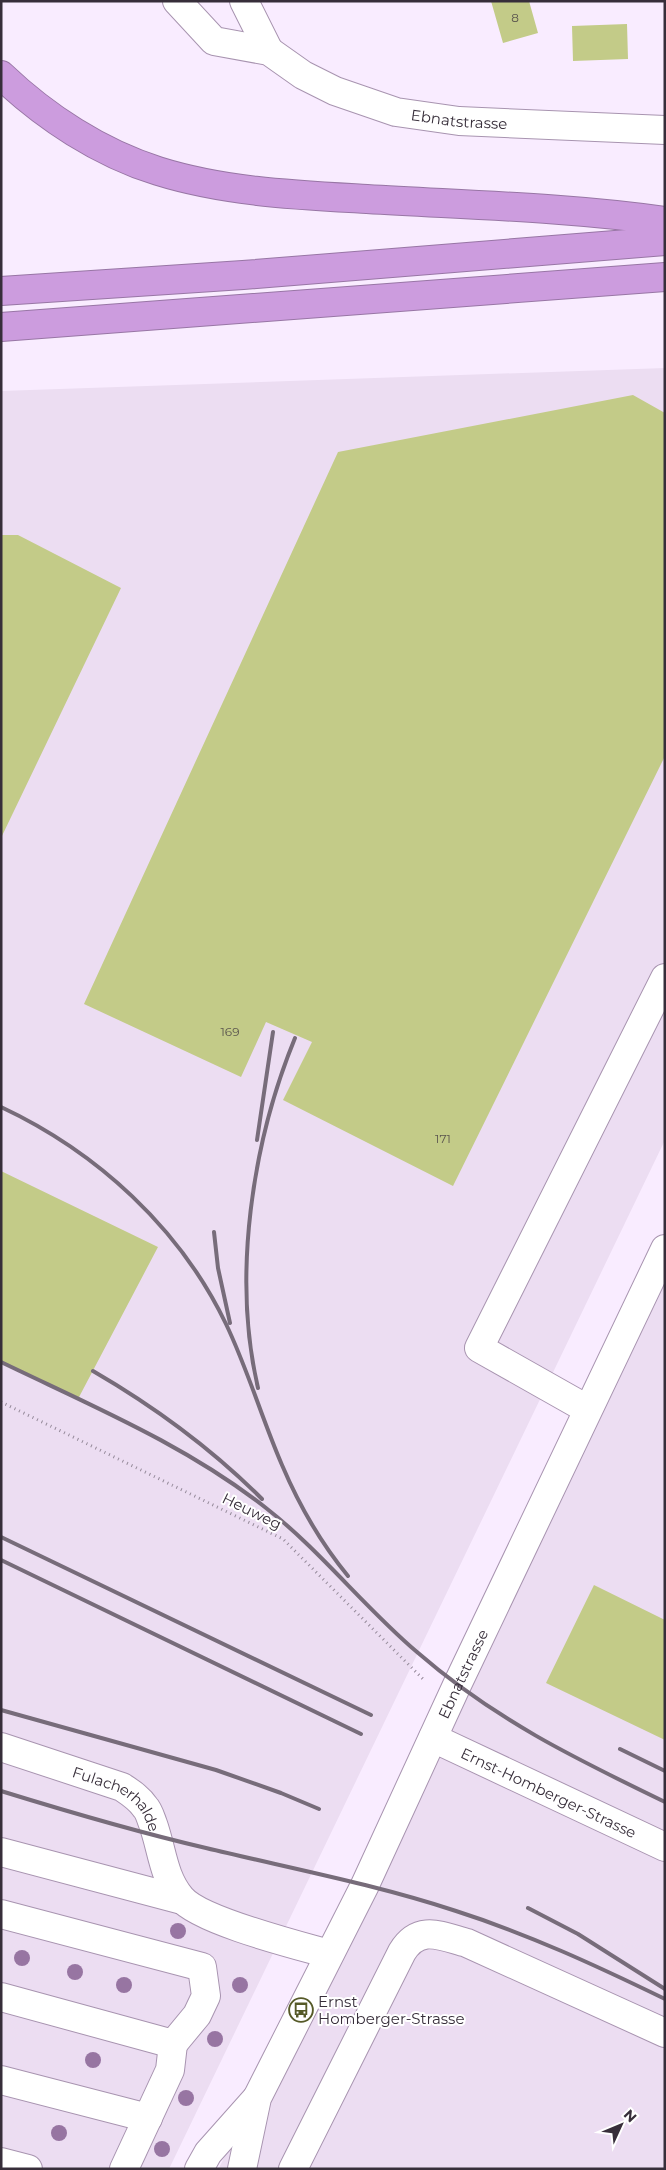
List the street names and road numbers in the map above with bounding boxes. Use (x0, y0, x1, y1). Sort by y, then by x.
street label: Ebnatstrasse (410, 105, 508, 133)
street label: Heuweg (219, 1489, 285, 1533)
street label: Ebnatstrasse (433, 1626, 492, 1722)
street label: Ernst-Homberger-Strasse (458, 1743, 640, 1842)
street label: Fulacherhalde (70, 1762, 164, 1834)

